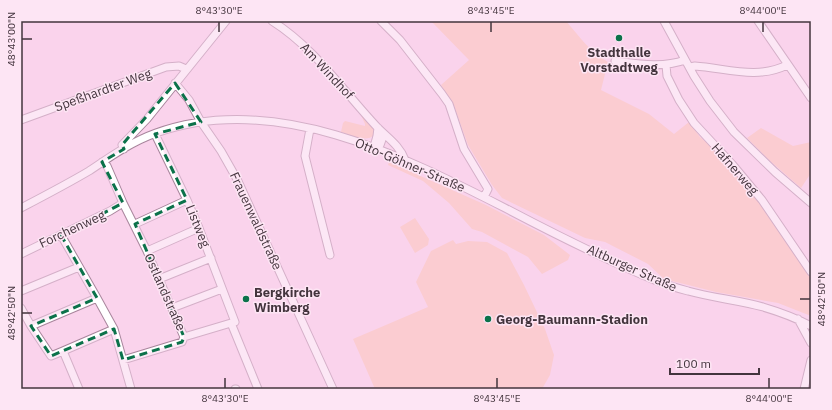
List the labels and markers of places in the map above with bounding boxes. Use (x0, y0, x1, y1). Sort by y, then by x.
marker: Stadthalle Vorstadtweg (614, 33, 624, 43)
place label: Stadthalle Vorstadtweg (580, 44, 659, 76)
place label: Bergkirche Wimberg (254, 284, 320, 316)
marker: Bergkirche Wimberg (241, 294, 251, 304)
place label: Georg-Baumann-Stadion (496, 311, 648, 328)
marker: Georg-Baumann-Stadion (483, 314, 493, 324)

